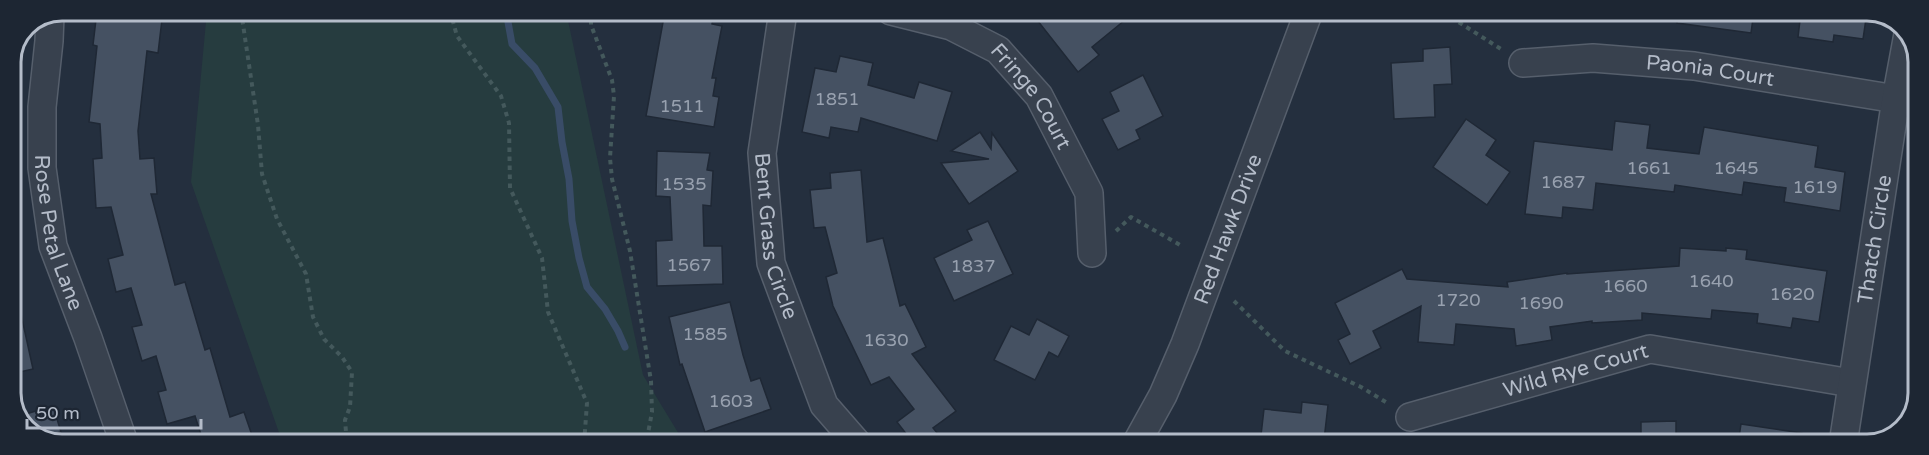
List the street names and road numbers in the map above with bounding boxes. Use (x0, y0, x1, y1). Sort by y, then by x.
street label: Fringe Court (985, 38, 1077, 153)
street label: Paonia Court (1645, 50, 1776, 91)
street label: Red Hawk Drive (1188, 151, 1267, 308)
street label: Bent Grass Circle (750, 152, 803, 323)
street label: Rose Petal Lane (30, 155, 89, 314)
street label: Thatch Circle (1852, 173, 1897, 306)
street label: Wild Rye Court (1500, 338, 1651, 403)

